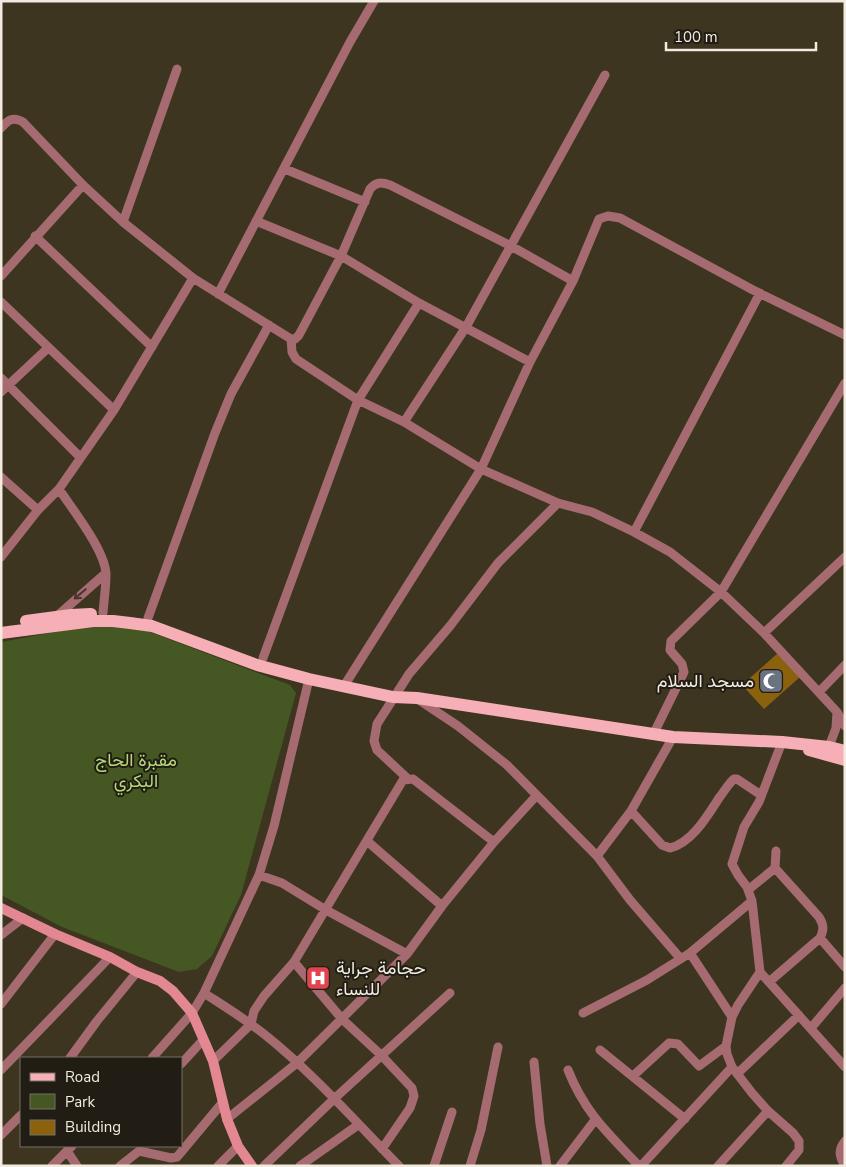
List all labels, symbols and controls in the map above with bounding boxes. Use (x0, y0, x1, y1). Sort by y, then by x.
scale bar (666, 20, 816, 52)
text: 100 m (674, 27, 718, 47)
one-way arrow (74, 588, 87, 600)
mosque icon: مسجد السلام (758, 668, 784, 694)
place label: مسجد السلام (657, 669, 754, 693)
park label: مقبرة الحاج البكري (95, 748, 177, 796)
place label: حجامة جراية للنساء (336, 956, 426, 1001)
hospital icon: حجامة جراية للنساء (305, 965, 331, 991)
legend (20, 1057, 182, 1147)
text: Road (65, 1067, 100, 1087)
text: Park (65, 1092, 95, 1112)
text: Building (65, 1117, 121, 1137)

